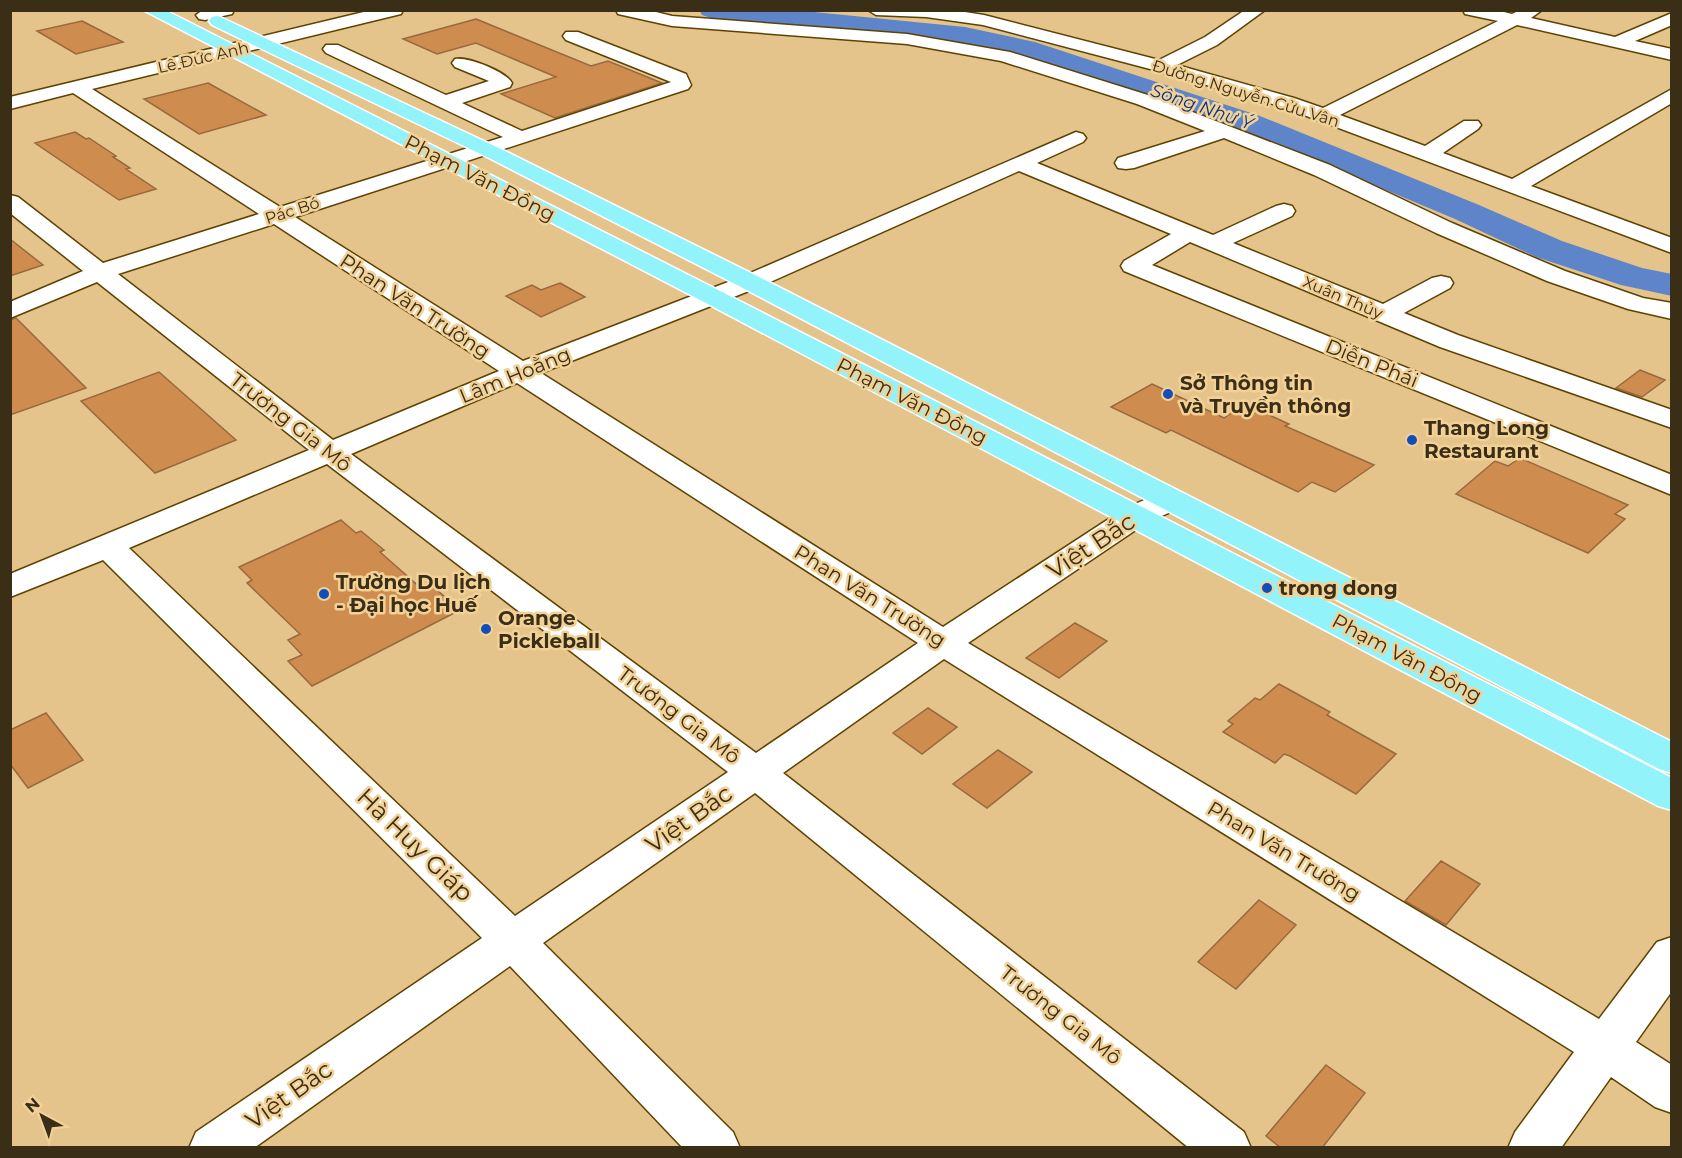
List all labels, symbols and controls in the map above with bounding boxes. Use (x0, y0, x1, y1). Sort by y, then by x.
street label: Lê Đức Anh (156, 38, 251, 77)
street label: Đường Nguyễn Cửu Vân (1150, 56, 1342, 131)
water label: Sông Như Ý (1148, 79, 1258, 136)
street label: Phạm Văn Đồng (401, 130, 559, 226)
street label: Pác Bó (263, 193, 322, 228)
street label: Phan Văn Trường (335, 249, 495, 363)
street label: Xuân Thủy (1300, 272, 1386, 323)
street label: Diễn Phái (1322, 334, 1422, 392)
street label: Lâm Hoằng (456, 342, 574, 408)
street label: Phạm Văn Đồng (833, 353, 991, 449)
street label: Trương Gia Mô (226, 367, 356, 477)
place label: Sở Thông tin và Truyền thông (1179, 371, 1351, 418)
marker: Sở Thông tin và Truyền thông (1161, 387, 1175, 401)
place label: Thang Long Restaurant (1424, 416, 1549, 463)
marker: Thang Long Restaurant (1405, 433, 1419, 447)
street label: Việt Bắc (1041, 506, 1140, 585)
street label: Phan Văn Trường (790, 540, 950, 652)
place label: Trường Du lịch - Đại học Huế (336, 570, 491, 617)
place label: trong dong (1279, 576, 1398, 600)
marker: trong dong (1260, 581, 1274, 595)
marker: Trường Du lịch - Đại học Huế (317, 587, 331, 601)
place label: Orange Pickleball (498, 606, 600, 653)
street label: Phạm Văn Đồng (1328, 608, 1486, 708)
marker: Orange Pickleball (479, 622, 493, 636)
street label: Trương Gia Mô (613, 661, 745, 769)
street label: Việt Bắc (640, 778, 738, 859)
street label: Hà Huy Giáp (351, 782, 479, 907)
street label: Phan Văn Trường (1203, 796, 1365, 906)
street label: Trương Gia Mô (996, 960, 1126, 1070)
street label: Việt Bắc (240, 1054, 338, 1135)
north arrow (12, 1086, 72, 1146)
text: N (21, 1094, 44, 1116)

